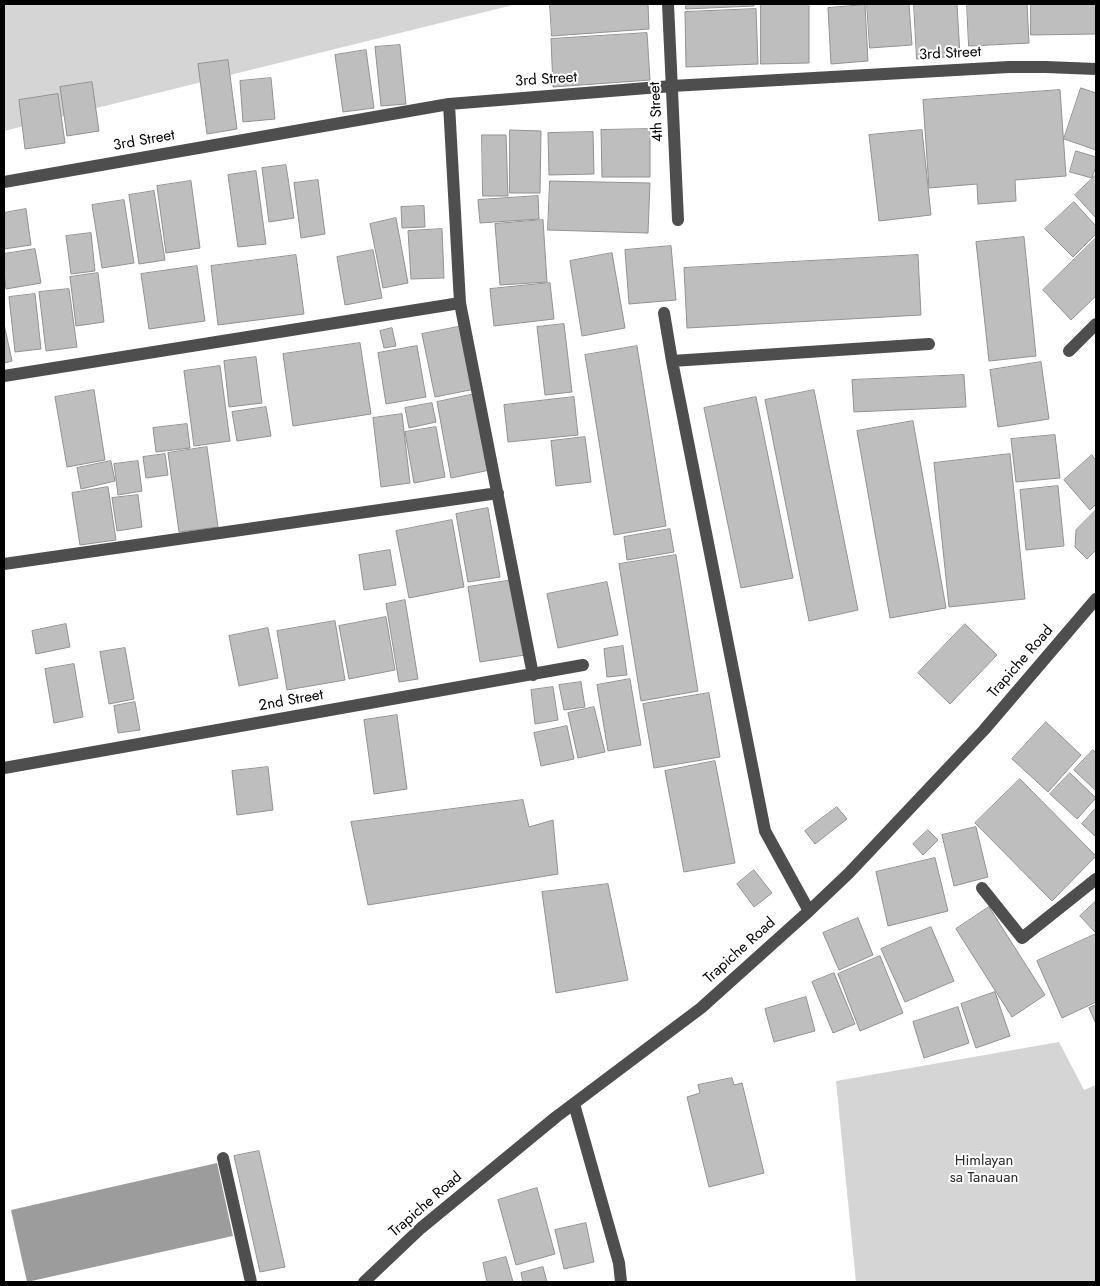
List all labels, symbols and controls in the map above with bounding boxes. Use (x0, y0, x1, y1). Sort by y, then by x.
street label: 3rd Street (918, 43, 982, 65)
street label: 3rd Street (514, 69, 578, 91)
street label: 4th Street (646, 81, 668, 143)
street label: 3rd Street (112, 127, 176, 155)
street label: Trapiche Road (985, 622, 1057, 702)
street label: 2nd Street (257, 686, 325, 716)
street label: Trapiche Road (700, 914, 780, 988)
park label: Himlayan sa Tanauan (950, 1152, 1018, 1187)
street label: Trapiche Road (386, 1169, 466, 1241)

